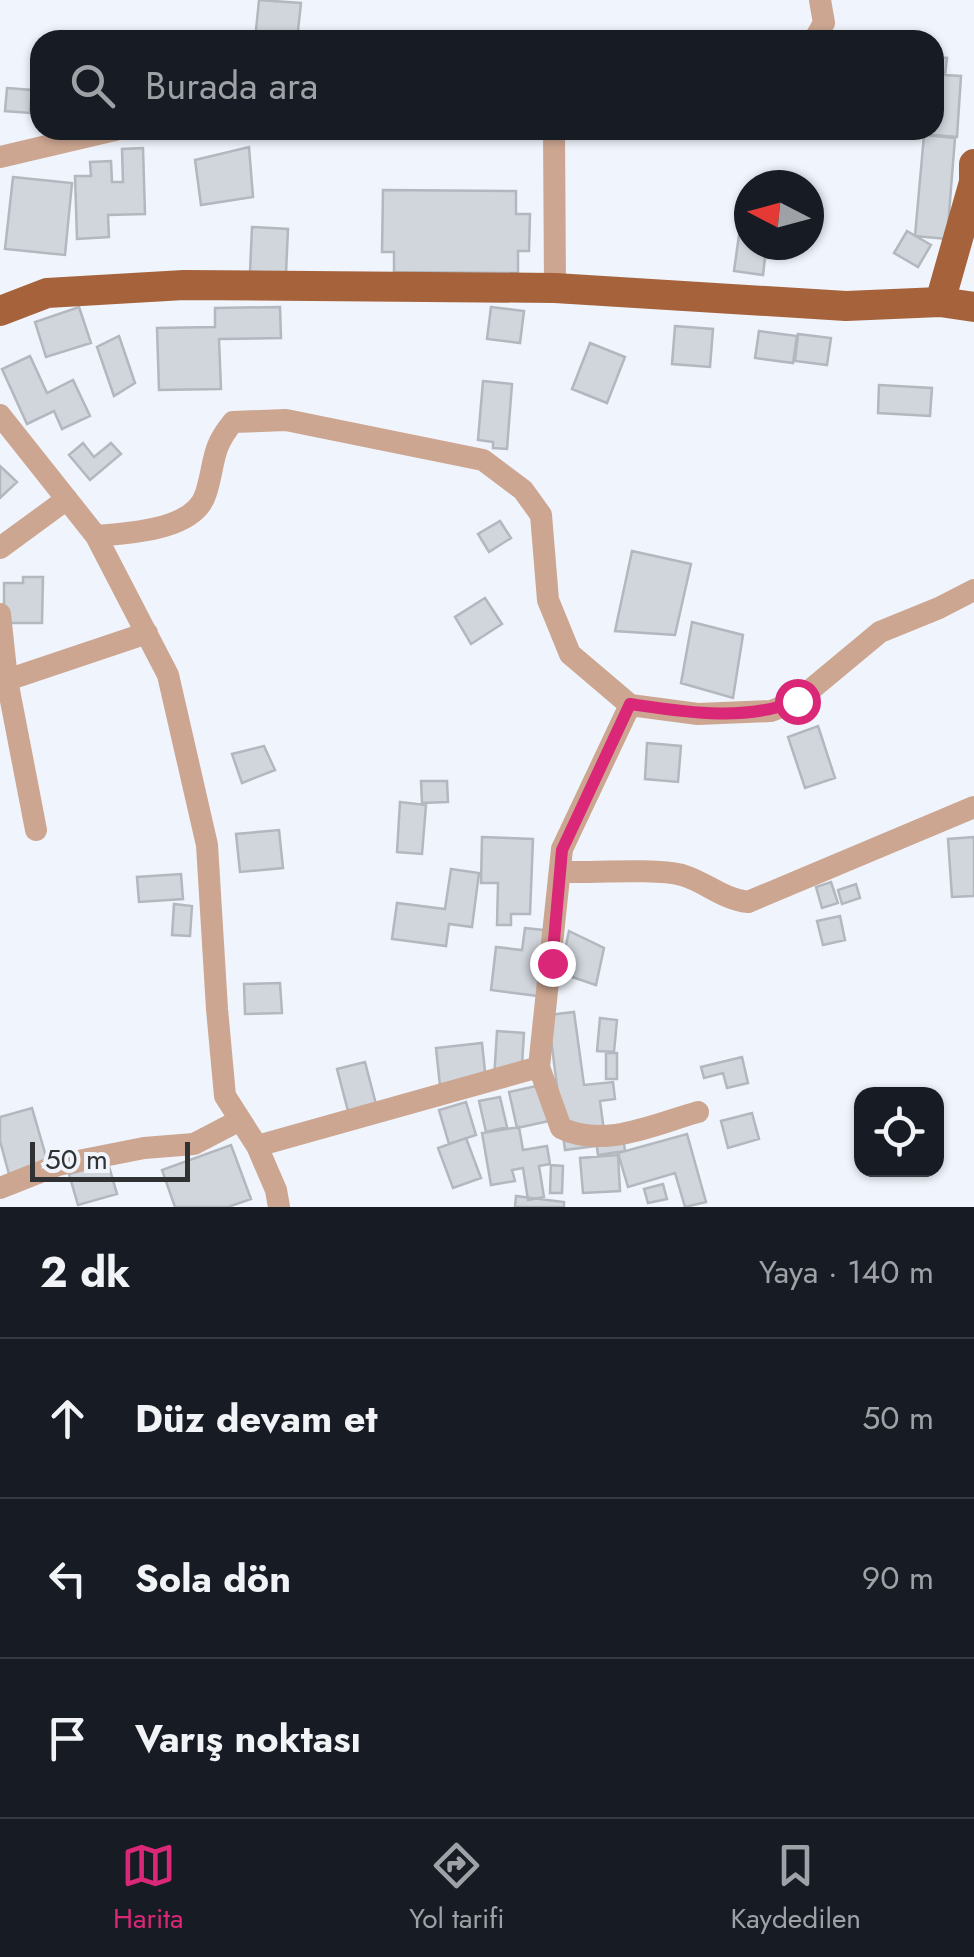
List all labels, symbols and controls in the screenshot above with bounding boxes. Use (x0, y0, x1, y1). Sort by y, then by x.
search box (30, 30, 944, 140)
icon: search (65, 58, 120, 113)
text: Burada ara (145, 58, 318, 113)
north arrow (734, 170, 824, 260)
route start (775, 679, 821, 725)
route end (530, 941, 576, 987)
map controls (854, 1087, 944, 1177)
button: locate (854, 1087, 944, 1177)
scale bar (30, 1137, 190, 1182)
text: 50 m (45, 1139, 108, 1180)
text: 2 dk (40, 1242, 130, 1303)
text: Yaya · 140 m (759, 1249, 934, 1295)
icon: ahead (40, 1391, 95, 1446)
text: Düz devam et (135, 1391, 378, 1446)
text: 50 m (862, 1395, 934, 1441)
icon: left (40, 1551, 95, 1606)
text: Sola dön (135, 1551, 291, 1606)
text: 90 m (862, 1555, 934, 1601)
icon: arrive (40, 1711, 95, 1766)
text: Varış noktası (135, 1711, 361, 1766)
tab: Harita (113, 1838, 183, 1939)
tab: Yol tarifi (409, 1838, 505, 1939)
tab: Kaydedilen (730, 1838, 861, 1939)

